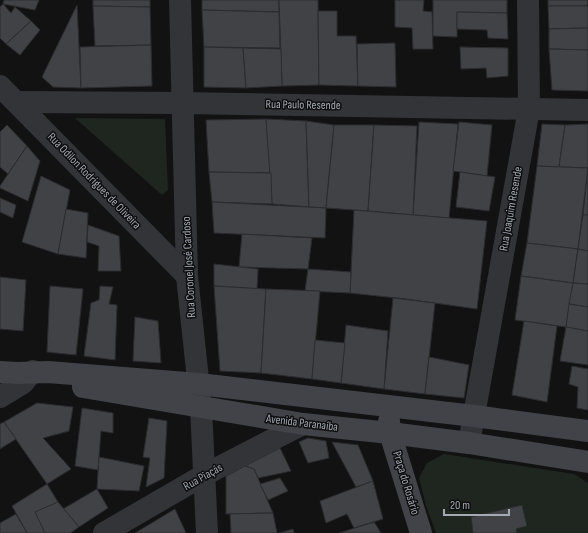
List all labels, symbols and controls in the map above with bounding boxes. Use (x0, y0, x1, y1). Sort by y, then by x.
street label: Rua Paulo Resende (265, 97, 341, 113)
street label: Rua Odilon Rodrigues de Oliveira (44, 130, 144, 233)
street label: Rua Joaquim Resende (496, 166, 526, 252)
street label: Rua Coronel José Cardoso (179, 216, 199, 318)
street label: Avenida Paranaíba (264, 411, 339, 435)
street label: Praça do Rosário (389, 449, 423, 517)
street label: Rua Piaçás (181, 460, 225, 494)
scale bar (444, 491, 509, 517)
text: 20 m (450, 498, 470, 513)

